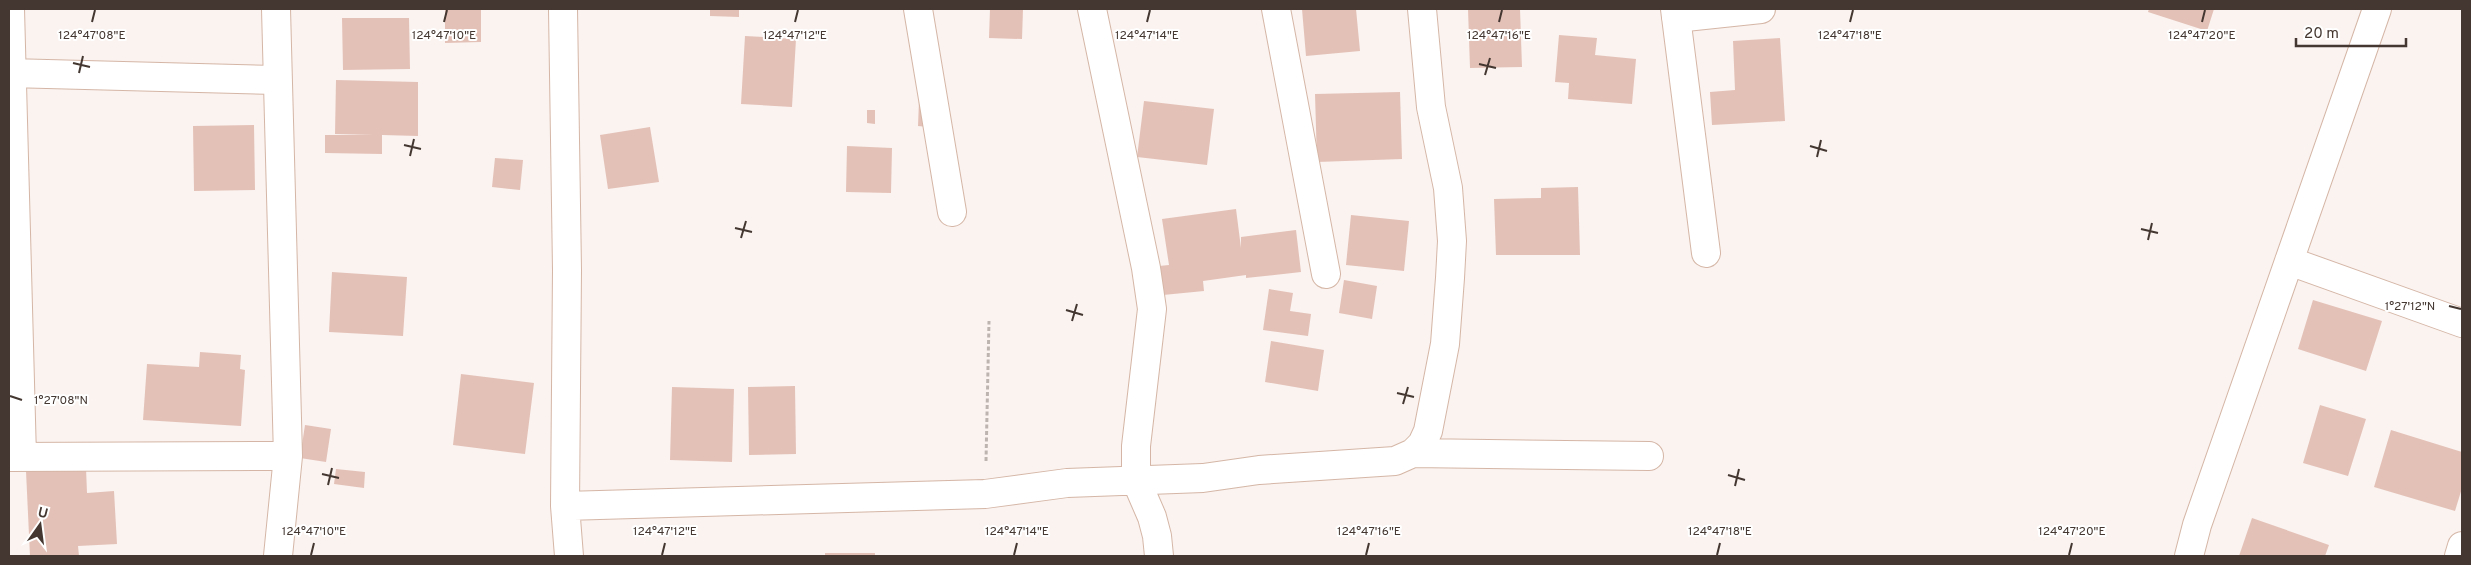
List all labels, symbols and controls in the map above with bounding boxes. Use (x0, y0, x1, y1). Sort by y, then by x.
scale bar (2296, 15, 2406, 47)
text: 20 m (2304, 25, 2339, 44)
text: 124°47'08"E (58, 28, 126, 44)
text: 124°47'10"E (412, 28, 476, 44)
text: 124°47'12"E (763, 28, 827, 44)
text: 124°47'14"E (1115, 28, 1179, 44)
text: 124°47'16"E (1467, 28, 1531, 44)
text: 124°47'18"E (1818, 28, 1882, 44)
text: 124°47'20"E (2168, 28, 2236, 44)
text: 1°27'12"N (2385, 299, 2435, 315)
text: 1°27'08"N (34, 393, 88, 409)
north arrow (15, 500, 65, 550)
text: U (36, 504, 50, 523)
text: 124°47'10"E (282, 524, 346, 540)
text: 124°47'12"E (633, 524, 697, 540)
text: 124°47'14"E (985, 524, 1049, 540)
text: 124°47'16"E (1337, 524, 1401, 540)
text: 124°47'18"E (1688, 524, 1752, 540)
text: 124°47'20"E (2038, 524, 2106, 540)

